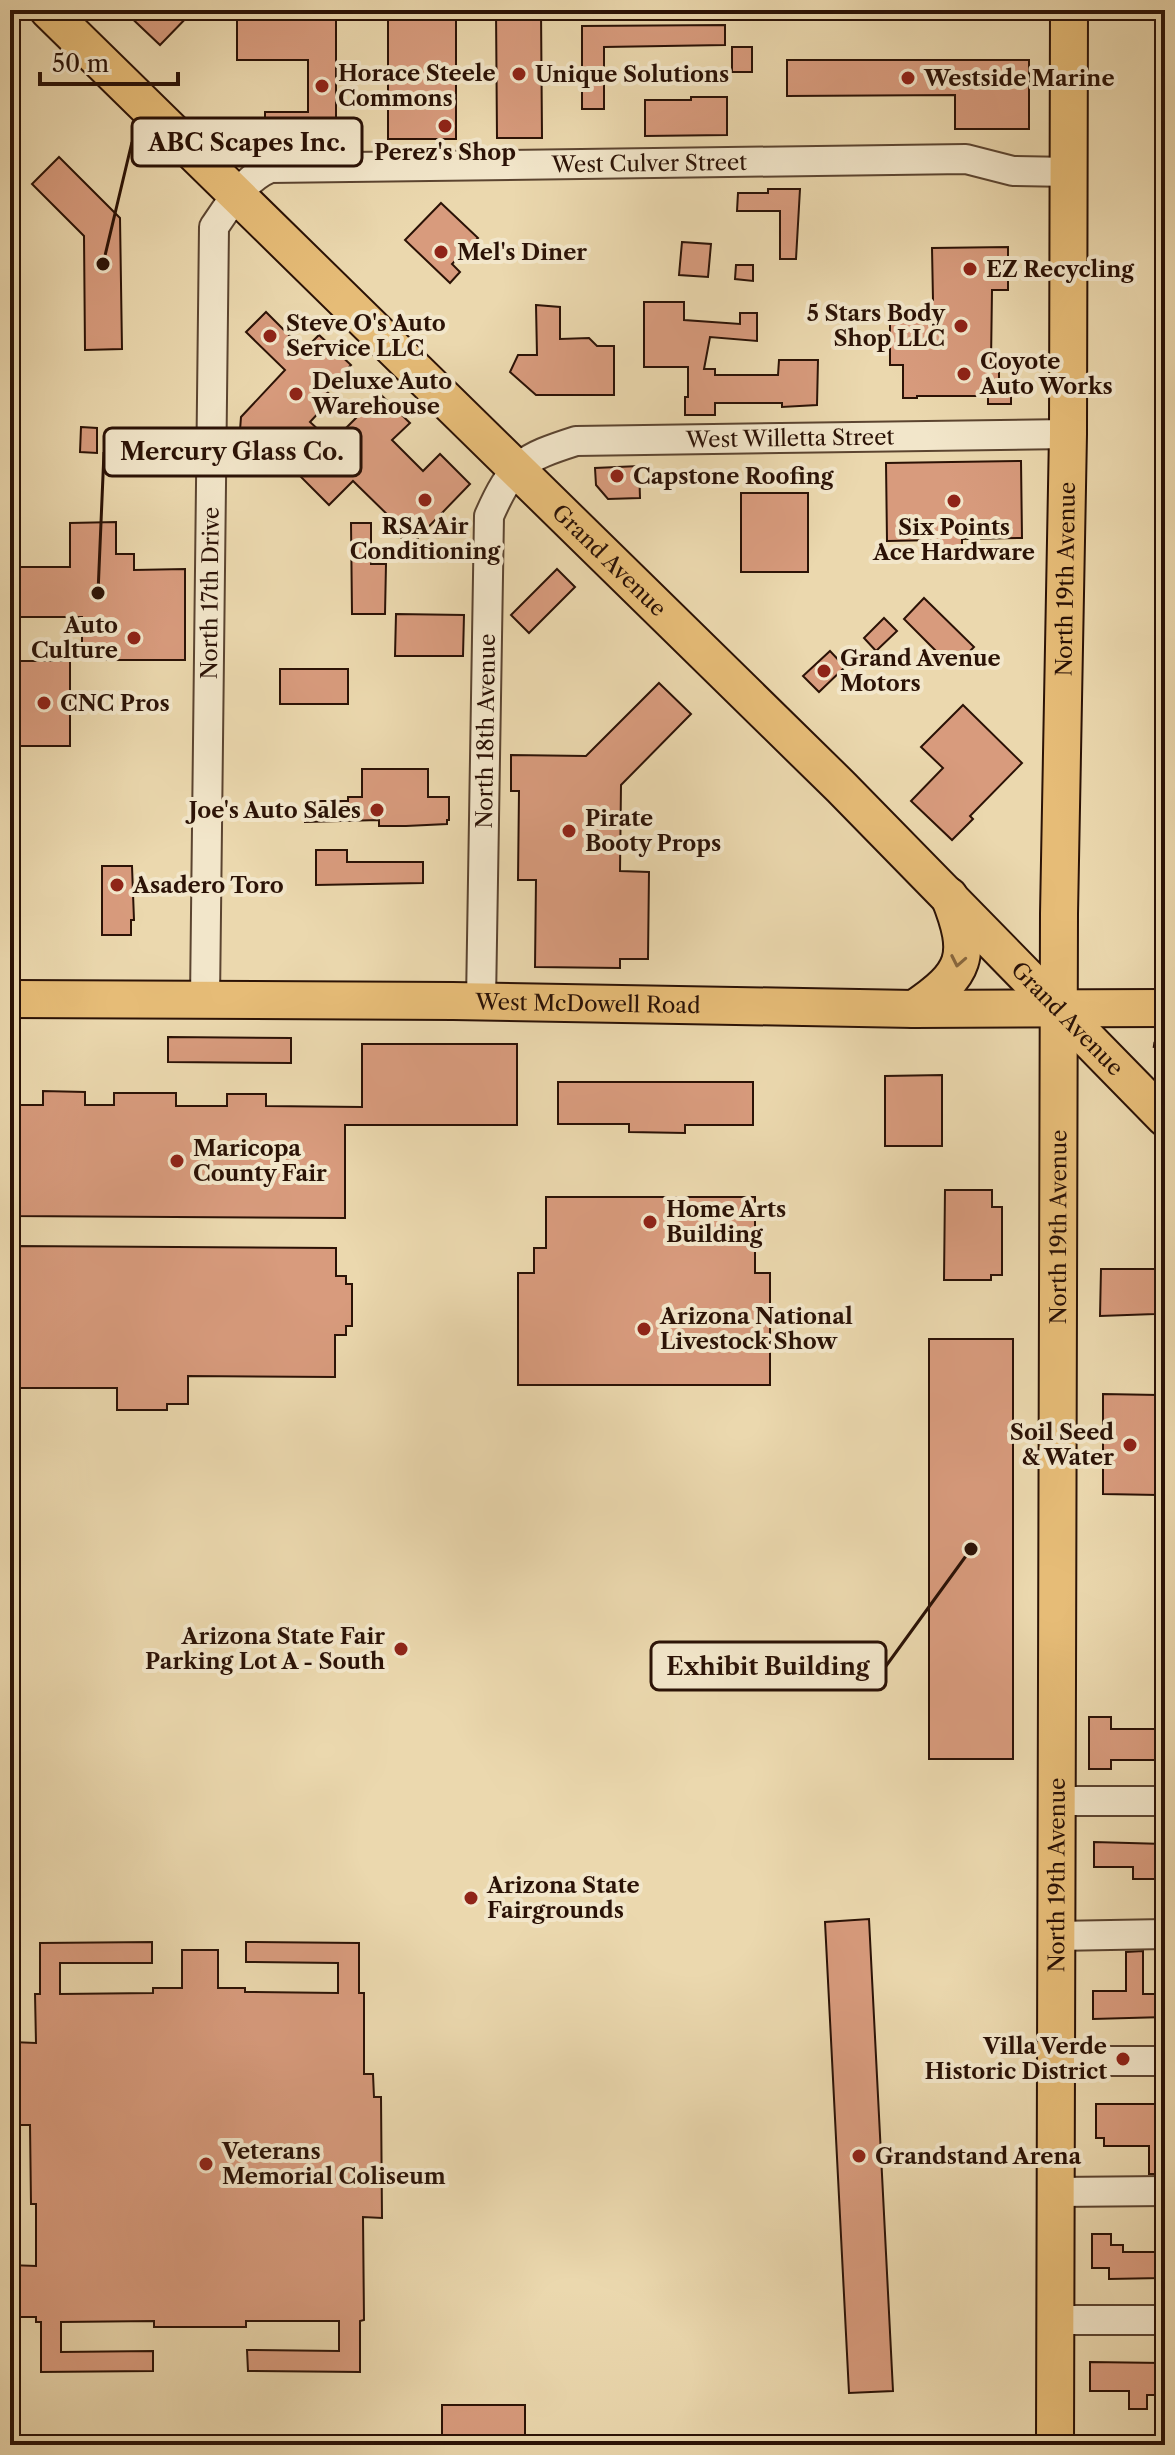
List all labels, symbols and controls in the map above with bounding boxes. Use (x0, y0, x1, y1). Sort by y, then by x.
scale bar (40, 36, 178, 86)
text: 50 m (52, 49, 109, 78)
place label: Horace Steele Commons (338, 60, 496, 112)
place label: Unique Solutions (535, 61, 729, 88)
marker: Unique Solutions (510, 65, 528, 83)
place label: Westside Marine (923, 65, 1115, 92)
marker: Westside Marine (899, 69, 917, 87)
marker: Horace Steele Commons (313, 77, 331, 95)
marker: Perez's Shop (436, 117, 454, 135)
callout: ABC Scapes Inc. (132, 118, 362, 166)
text: ABC Scapes Inc. (147, 128, 346, 157)
place label: Perez's Shop (374, 139, 516, 166)
street label: West Culver Street (551, 148, 747, 178)
place label: Mel's Diner (457, 239, 587, 266)
marker: Mel's Diner (432, 243, 450, 261)
place label: EZ Recycling (986, 256, 1135, 283)
marker: EZ Recycling (961, 260, 979, 278)
place label: 5 Stars Body Shop LLC (807, 300, 945, 352)
place label: Steve O's Auto Service LLC (286, 310, 446, 362)
marker: 5 Stars Body Shop LLC (952, 317, 970, 335)
marker: Steve O's Auto Service LLC (261, 327, 279, 345)
place label: Coyote Auto Works (979, 348, 1113, 400)
marker: Coyote Auto Works (955, 365, 973, 383)
place label: Deluxe Auto Warehouse (311, 368, 452, 420)
marker: Deluxe Auto Warehouse (287, 385, 305, 403)
street label: West Willetta Street (685, 423, 895, 453)
callout: Mercury Glass Co. (104, 428, 361, 476)
text: Mercury Glass Co. (120, 437, 344, 466)
place label: Capstone Roofing (633, 463, 835, 490)
marker: Capstone Roofing (608, 467, 626, 485)
street label: North 19th Avenue (1050, 481, 1081, 677)
marker: RSA Air Conditioning (416, 491, 434, 509)
marker: Six Points Ace Hardware (945, 492, 963, 510)
street label: Grand Avenue (547, 498, 672, 622)
street label: North 17th Drive (195, 507, 224, 679)
place label: RSA Air Conditioning (350, 513, 502, 565)
place label: Six Points Ace Hardware (872, 514, 1035, 566)
place label: Auto Culture (31, 612, 118, 664)
marker: Auto Culture (125, 629, 143, 647)
street label: North 18th Avenue (470, 633, 501, 829)
place label: Grand Avenue Motors (840, 645, 1001, 697)
marker: Grand Avenue Motors (815, 662, 833, 680)
place label: CNC Pros (60, 690, 170, 717)
marker: CNC Pros (35, 694, 53, 712)
place label: Joe's Auto Sales (185, 797, 361, 824)
marker: Joe's Auto Sales (368, 801, 386, 819)
place label: Pirate Booty Props (585, 805, 721, 857)
marker: Pirate Booty Props (560, 822, 578, 840)
place label: Asadero Toro (132, 872, 284, 899)
marker: Asadero Toro (108, 876, 126, 894)
one-way arrow (950, 953, 967, 967)
street label: Grand Avenue (1006, 956, 1129, 1081)
street label: West McDowell Road (474, 988, 701, 1019)
street label: North 19th Avenue (1044, 1130, 1072, 1324)
place label: Maricopa County Fair (193, 1135, 327, 1187)
marker: Maricopa County Fair (168, 1152, 186, 1170)
place label: Home Arts Building (666, 1196, 786, 1248)
marker: Home Arts Building (641, 1213, 659, 1231)
place label: Arizona National Livestock Show (659, 1303, 853, 1355)
marker: Arizona National Livestock Show (635, 1320, 653, 1338)
place label: Soil Seed & Water (1010, 1419, 1114, 1471)
marker: Soil Seed & Water (1121, 1436, 1139, 1454)
place label: Arizona State Fair Parking Lot A - South (145, 1623, 385, 1675)
marker: Arizona State Fair Parking Lot A - South (392, 1640, 410, 1658)
callout: Exhibit Building (651, 1642, 886, 1690)
text: Exhibit Building (666, 1652, 871, 1681)
street label: North 19th Avenue (1043, 1778, 1070, 1972)
place label: Arizona State Fairgrounds (486, 1872, 640, 1924)
marker: Arizona State Fairgrounds (462, 1889, 480, 1907)
place label: Villa Verde Historic District (924, 2033, 1107, 2085)
marker: Villa Verde Historic District (1114, 2050, 1132, 2068)
place label: Veterans Memorial Coliseum (221, 2138, 446, 2190)
place label: Grandstand Arena (875, 2143, 1081, 2170)
marker: Grandstand Arena (850, 2147, 868, 2165)
marker: Veterans Memorial Coliseum (197, 2155, 215, 2173)

